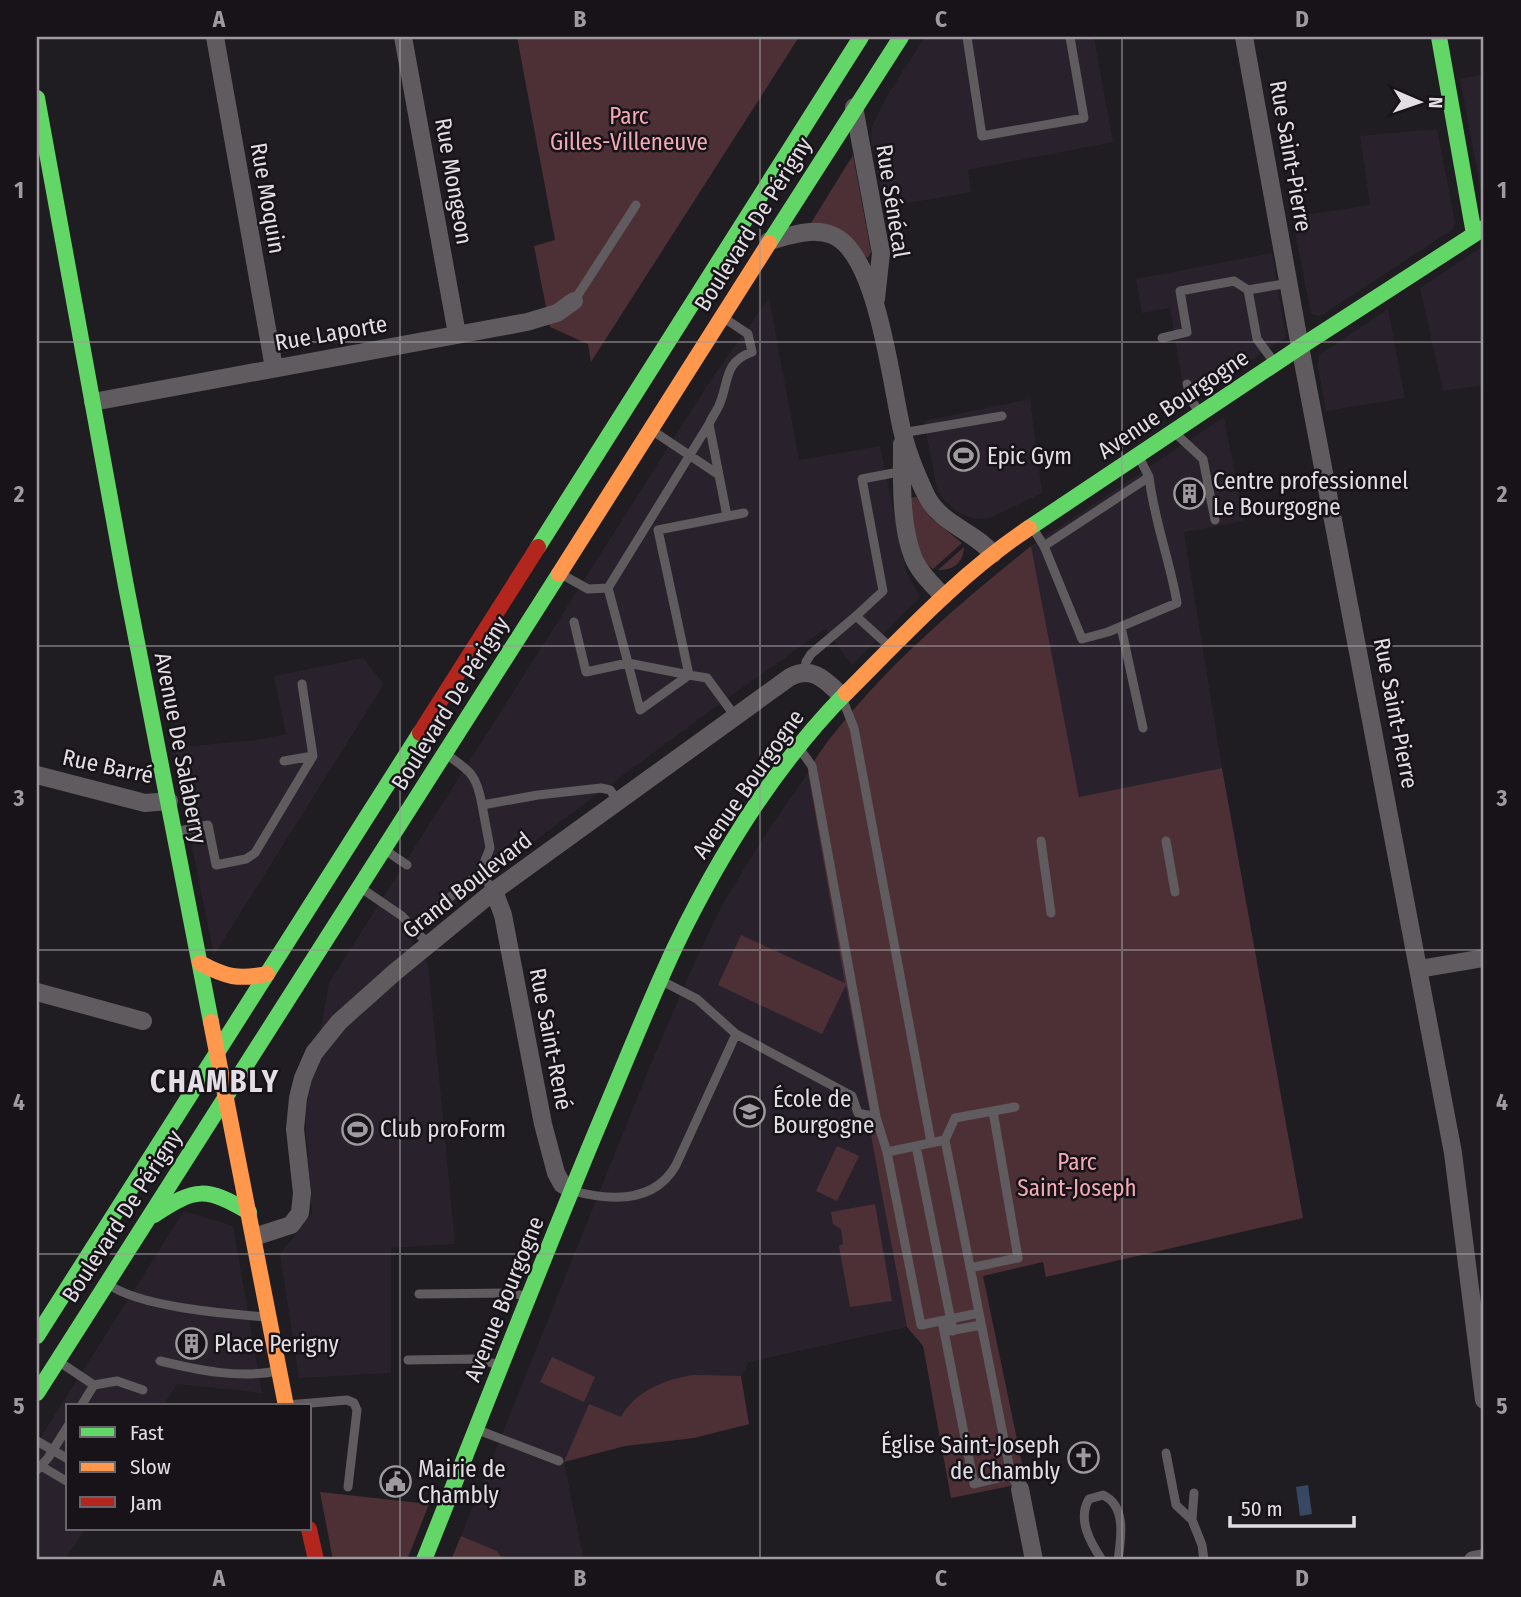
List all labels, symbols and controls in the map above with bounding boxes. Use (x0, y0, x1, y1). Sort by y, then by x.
text: A (212, 5, 226, 33)
text: B (574, 5, 587, 33)
text: C (935, 5, 947, 33)
text: D (1295, 5, 1309, 33)
north arrow (1384, 66, 1454, 136)
street label: Rue Saint-Pierre (1264, 78, 1318, 234)
text: N (1424, 96, 1447, 109)
park label: Parc Gilles-Villeneuve (550, 102, 708, 156)
street label: Rue Mongeon (429, 116, 479, 246)
street label: Boulevard De Périgny (688, 131, 818, 316)
street label: Rue Moquin (244, 140, 292, 256)
street label: Rue Sénécal (870, 142, 916, 260)
text: 1 (14, 176, 24, 204)
text: 1 (1497, 176, 1507, 204)
street label: Rue Laporte (273, 309, 389, 357)
street label: Avenue Bourgogne (1092, 343, 1254, 465)
sports icon: Epic Gym (947, 439, 981, 473)
place label: Epic Gym (987, 442, 1072, 470)
place label: Centre professionnel Le Bourgogne (1213, 467, 1408, 521)
building icon: Centre professionnel Le Bourgogne (1173, 477, 1207, 511)
text: 2 (13, 480, 25, 508)
text: 2 (1496, 480, 1508, 508)
street label: Boulevard De Périgny (385, 610, 515, 795)
street label: Rue Saint-Pierre (1368, 635, 1424, 791)
street label: Avenue De Salaberry (149, 650, 213, 847)
street label: Avenue Bourgogne (686, 704, 810, 864)
street label: Rue Barré (60, 743, 156, 789)
text: 3 (13, 784, 25, 812)
text: 3 (1496, 784, 1508, 812)
street label: Grand Boulevard (397, 826, 537, 944)
street label: Rue Saint-René (524, 966, 578, 1112)
district label: CHAMBLY (150, 1064, 280, 1100)
place label: École de Bourgogne (773, 1084, 874, 1139)
text: 4 (13, 1088, 25, 1116)
text: 4 (1496, 1088, 1508, 1116)
school or university icon: École de Bourgogne (733, 1095, 767, 1129)
sports icon: Club proForm (340, 1112, 374, 1146)
place label: Club proForm (380, 1115, 506, 1143)
street label: Boulevard De Périgny (56, 1124, 189, 1307)
park label: Parc Saint-Joseph (1017, 1148, 1137, 1202)
street label: Avenue Bourgogne (458, 1212, 550, 1386)
building icon: Place Perigny (174, 1327, 208, 1361)
place label: Place Perigny (214, 1330, 339, 1358)
text: 5 (13, 1392, 25, 1420)
text: 5 (1496, 1392, 1508, 1420)
legend (66, 1404, 312, 1530)
text: Fast (130, 1420, 164, 1446)
place label: Église Saint-Joseph de Chambly (881, 1430, 1061, 1485)
church icon: Église Saint-Joseph de Chambly (1066, 1441, 1100, 1475)
text: Slow (130, 1454, 171, 1480)
place label: Mairie de Chambly (418, 1455, 506, 1509)
public building icon: Mairie de Chambly (378, 1465, 412, 1499)
scale bar (1230, 1485, 1355, 1529)
text: Jam (130, 1490, 162, 1516)
text: 50 m (1241, 1496, 1283, 1522)
text: A (212, 1564, 226, 1592)
text: B (574, 1564, 587, 1592)
text: C (935, 1564, 947, 1592)
text: D (1295, 1564, 1309, 1592)

